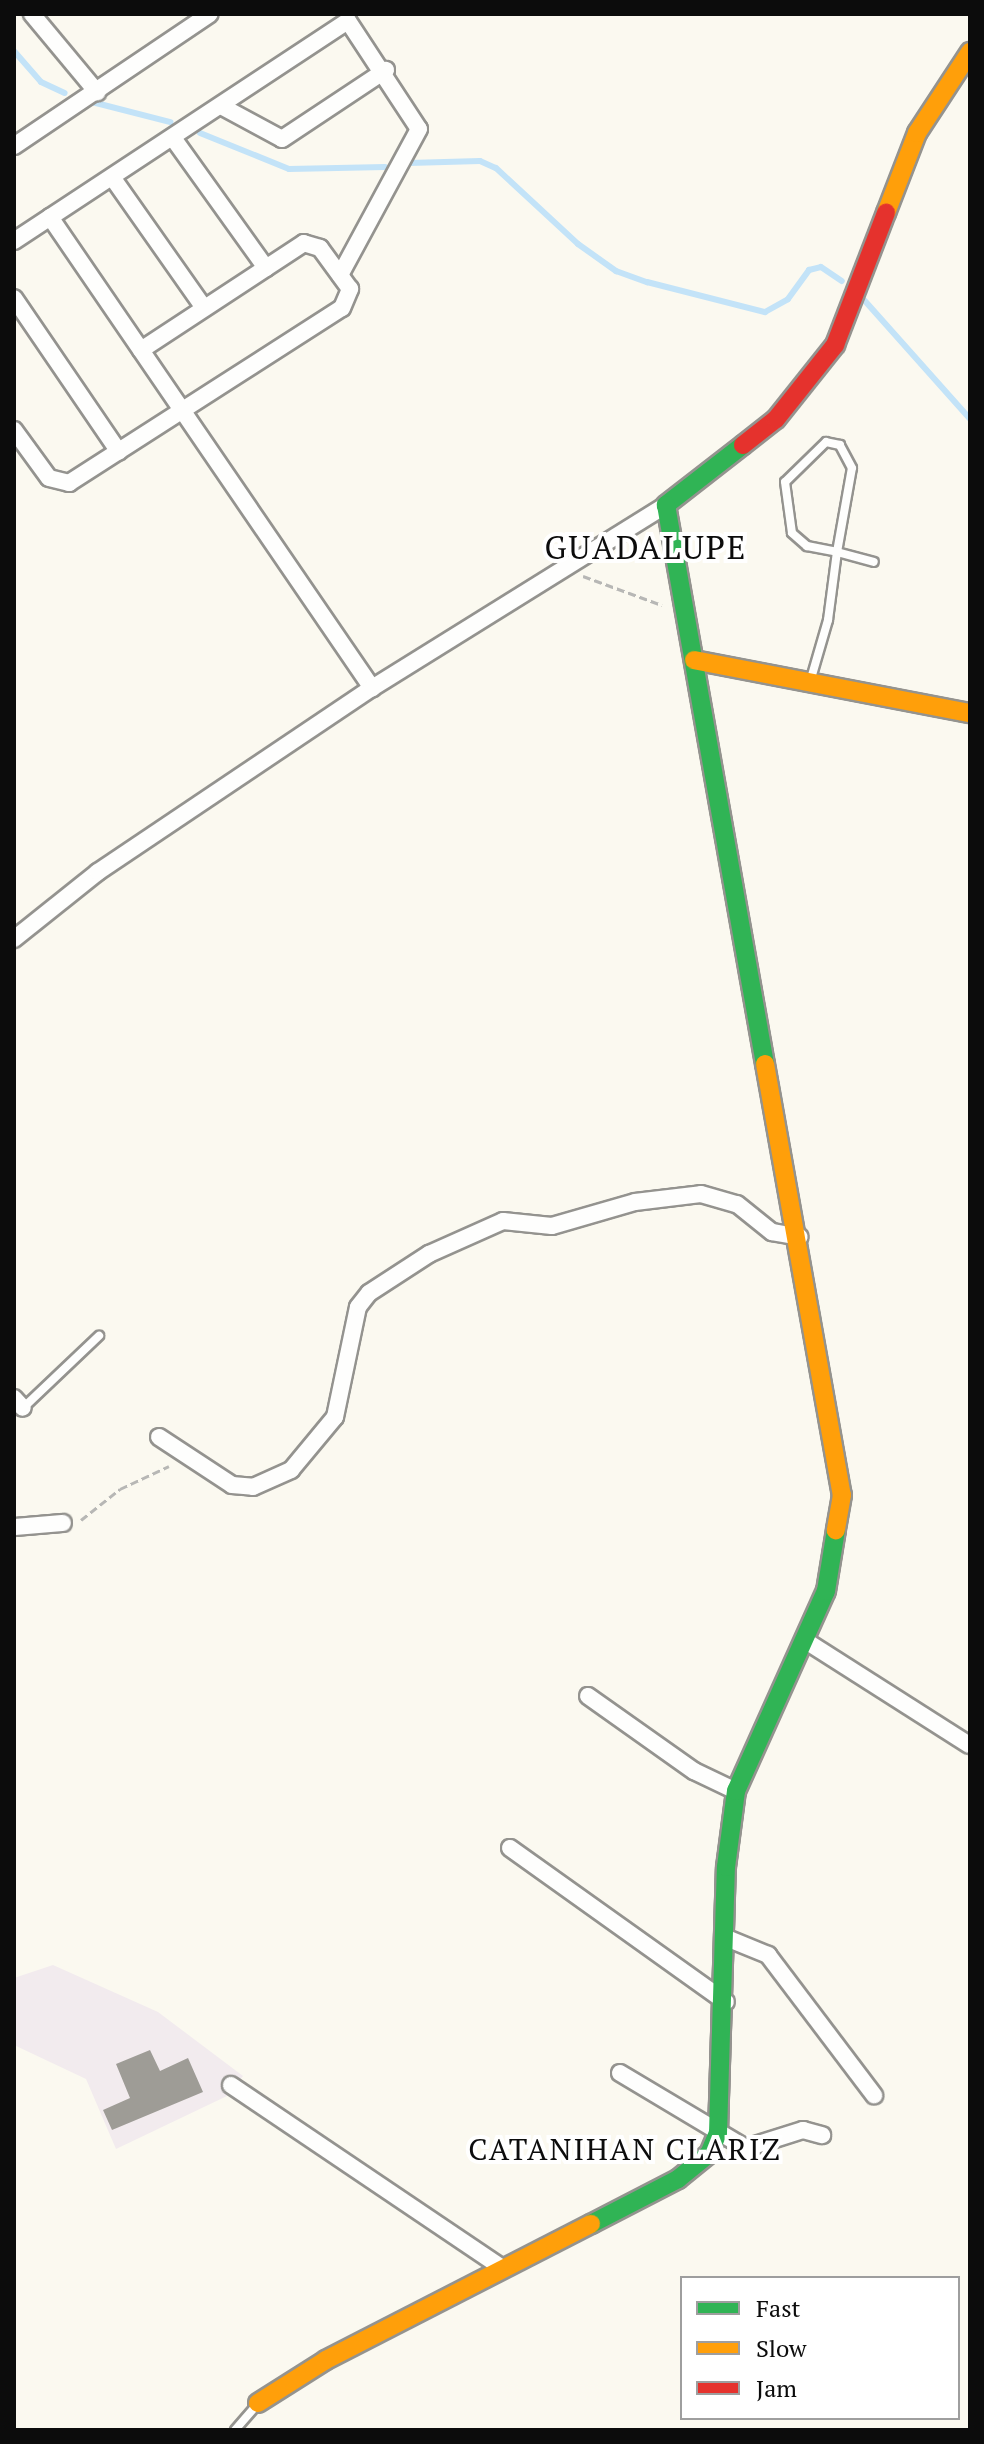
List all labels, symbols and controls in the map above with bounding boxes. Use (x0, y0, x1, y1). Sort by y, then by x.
district label: GUADALUPE (545, 528, 747, 566)
district label: CATANIHAN CLARIZ (468, 2131, 782, 2167)
legend (680, 2276, 960, 2420)
text: Fast (756, 2292, 800, 2324)
text: Slow (756, 2332, 807, 2364)
text: Jam (756, 2372, 797, 2404)

